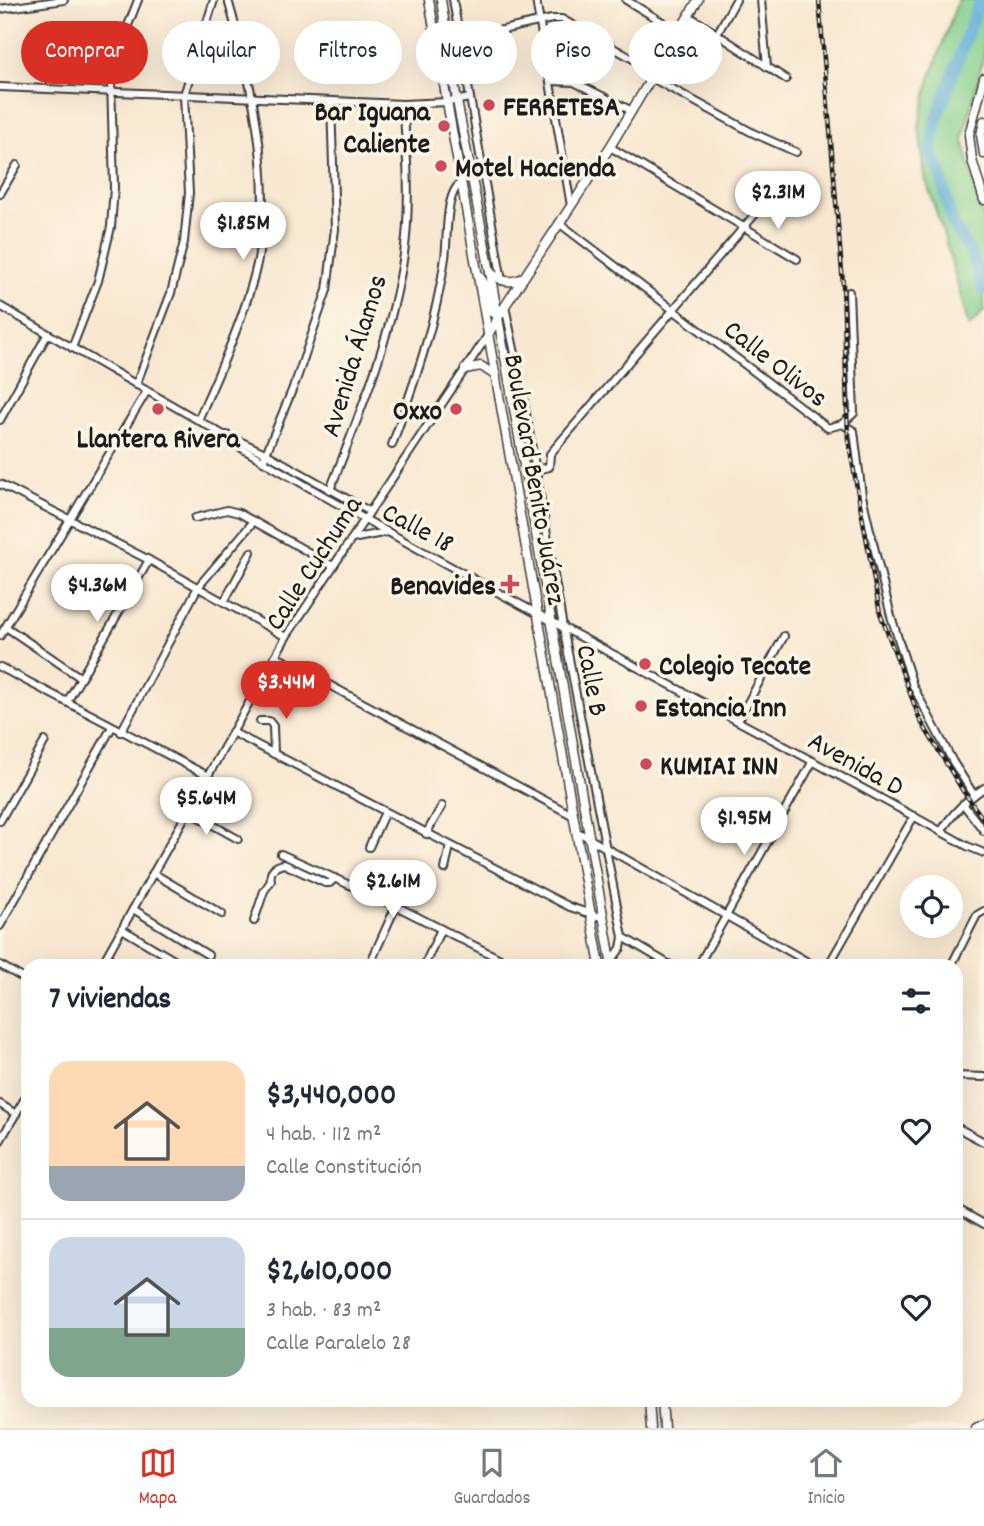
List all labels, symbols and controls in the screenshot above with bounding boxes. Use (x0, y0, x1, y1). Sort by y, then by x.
chip: Comprar (21, 21, 148, 84)
chip: Alquilar (162, 21, 280, 84)
chip: Filtros (294, 21, 402, 84)
chip: Nuevo (416, 21, 517, 84)
chip: Piso (531, 21, 615, 84)
chip: Casa (629, 21, 722, 84)
place label: FERRETESA (503, 90, 620, 130)
place label: Bar Iguana Caliente (315, 95, 431, 167)
marker: FERRETESA (481, 97, 497, 113)
marker: Bar Iguana Caliente (436, 118, 452, 134)
place label: Motel Hacienda (455, 151, 616, 191)
marker: Motel Hacienda (433, 158, 449, 174)
pin: $2.31M (721, 172, 835, 231)
text: $2.31M (751, 177, 805, 210)
pin: $1.85M (186, 202, 300, 262)
text: $1.85M (216, 208, 270, 241)
street label: Avenida Álamos (313, 270, 400, 443)
street label: Calle Olivos (713, 312, 835, 420)
street label: Boulevard Benito Juárez (490, 351, 574, 609)
place label: Oxxo (393, 394, 442, 434)
marker: Llantera Rivera (150, 401, 166, 417)
marker: Oxxo (448, 401, 464, 417)
place label: Llantera Rivera (76, 422, 240, 462)
street label: Calle Cuchuma (258, 489, 375, 640)
street label: Calle 18 (374, 495, 460, 566)
pin: $4.36M (40, 564, 154, 624)
place label: Benavides (390, 569, 496, 609)
text: $4.36M (67, 570, 127, 603)
marker: Benavides (502, 576, 518, 592)
street label: Calle B (563, 642, 616, 720)
place label: Colegio Tecate (659, 649, 811, 689)
marker: Colegio Tecate (637, 656, 653, 672)
pin: $3.44M (229, 662, 343, 721)
text: $3.44M (257, 667, 315, 700)
place label: Estancia Inn (655, 691, 786, 731)
marker: Estancia Inn (633, 698, 649, 714)
street label: Avenida D (799, 724, 910, 809)
place label: KUMIAI INN (660, 749, 778, 789)
marker: KUMIAI INN (638, 756, 654, 772)
pin: $5.64M (149, 778, 263, 837)
text: $5.64M (176, 783, 236, 816)
pin: $1.95M (687, 798, 801, 857)
text: $1.95M (716, 803, 772, 836)
pin: $2.61M (336, 860, 450, 920)
text: $2.61M (365, 866, 421, 899)
map controls (900, 875, 963, 938)
button: locate (900, 875, 963, 938)
text: 7 viviendas (49, 980, 171, 1023)
icon: filters (897, 982, 935, 1020)
text: $3,440,000 (266, 1076, 396, 1119)
icon: home (105, 1089, 189, 1173)
icon: heart (897, 1112, 935, 1150)
text: 4 hab. · 112 m² (266, 1119, 381, 1152)
text: Calle Constitución (266, 1152, 422, 1185)
text: $2,610,000 (266, 1252, 392, 1295)
icon: home (105, 1265, 189, 1349)
icon: heart (897, 1288, 935, 1326)
text: 3 hab. · 83 m² (266, 1295, 381, 1328)
text: Calle Paralelo 28 (266, 1328, 411, 1361)
tab: Mapa (139, 1444, 177, 1513)
tab: Guardados (454, 1444, 530, 1513)
tab: Inicio (807, 1444, 845, 1513)

